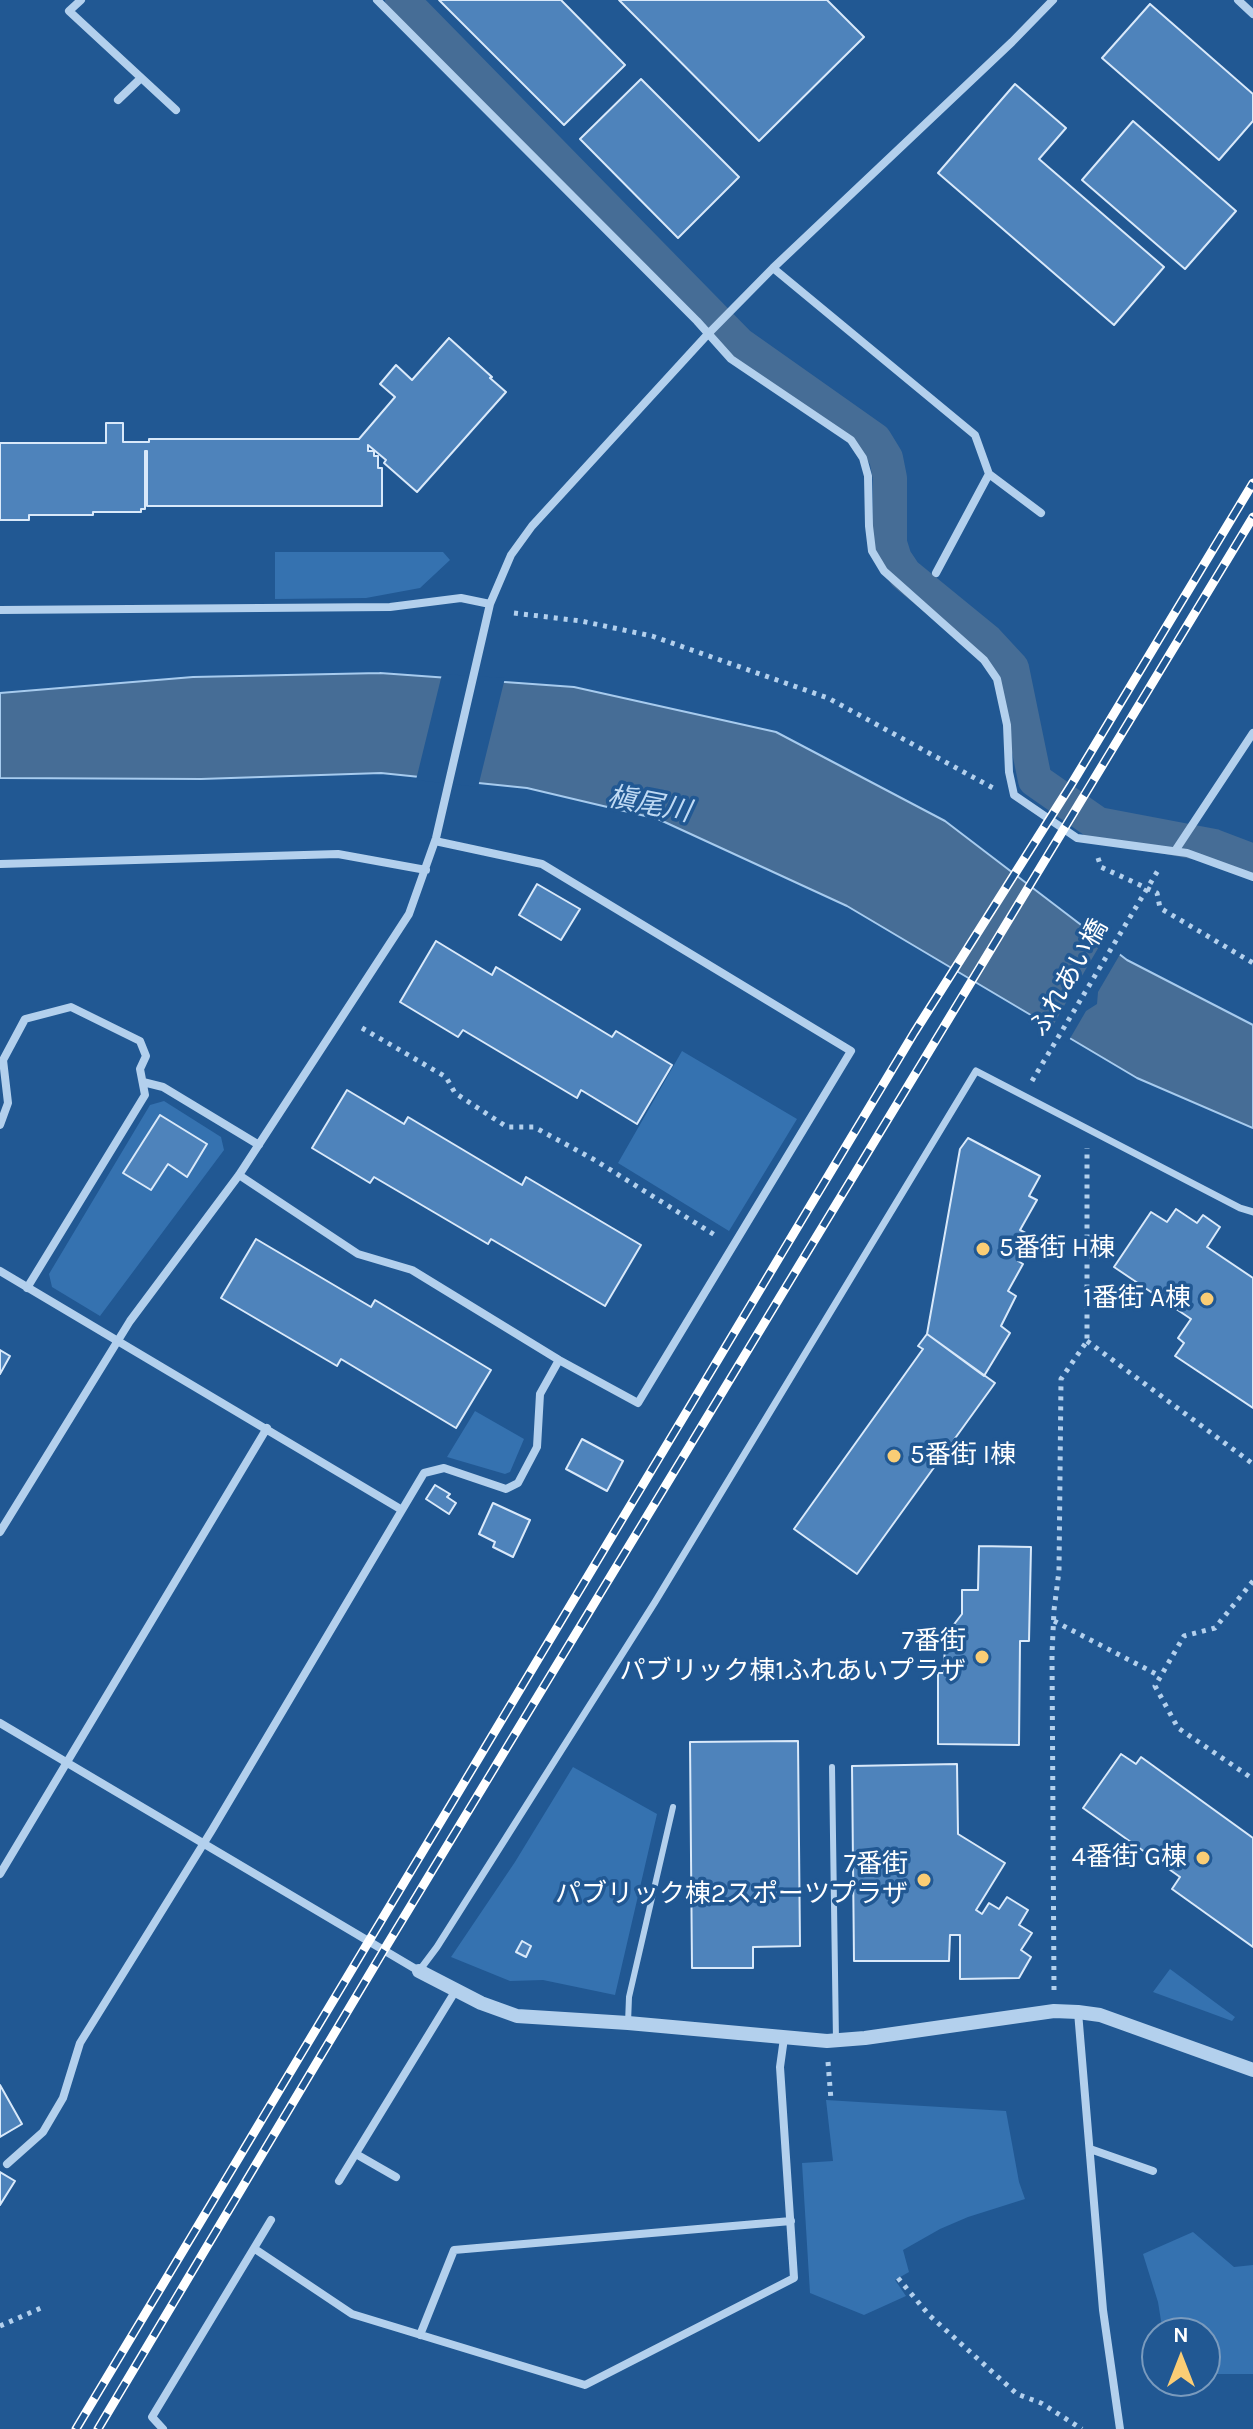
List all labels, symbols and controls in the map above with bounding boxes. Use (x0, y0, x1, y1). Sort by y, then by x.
water label: 槇尾川 (605, 780, 693, 830)
street label: ふれあい橋 (1023, 914, 1115, 1042)
place label: 5番街 H棟 (999, 1233, 1115, 1265)
marker: 5番街 H棟 (974, 1240, 992, 1258)
place label: 1番街 A棟 (1083, 1283, 1191, 1315)
marker: 1番街 A棟 (1198, 1290, 1216, 1308)
place label: 5番街 I棟 (910, 1440, 1016, 1472)
marker: 5番街 I棟 (885, 1447, 903, 1465)
place label: 7番街 パブリック棟1ふれあいプラザ (619, 1626, 966, 1688)
marker: 7番街 パブリック棟1ふれあいプラザ (973, 1648, 991, 1666)
place label: 4番街 G棟 (1072, 1842, 1187, 1874)
place label: 7番街 パブリック棟2スポーツプラザ (555, 1849, 908, 1910)
marker: 4番街 G棟 (1194, 1849, 1212, 1867)
marker: 7番街 パブリック棟2スポーツプラザ (915, 1871, 933, 1889)
north arrow (1141, 2317, 1221, 2397)
text: N (1173, 2322, 1189, 2348)

